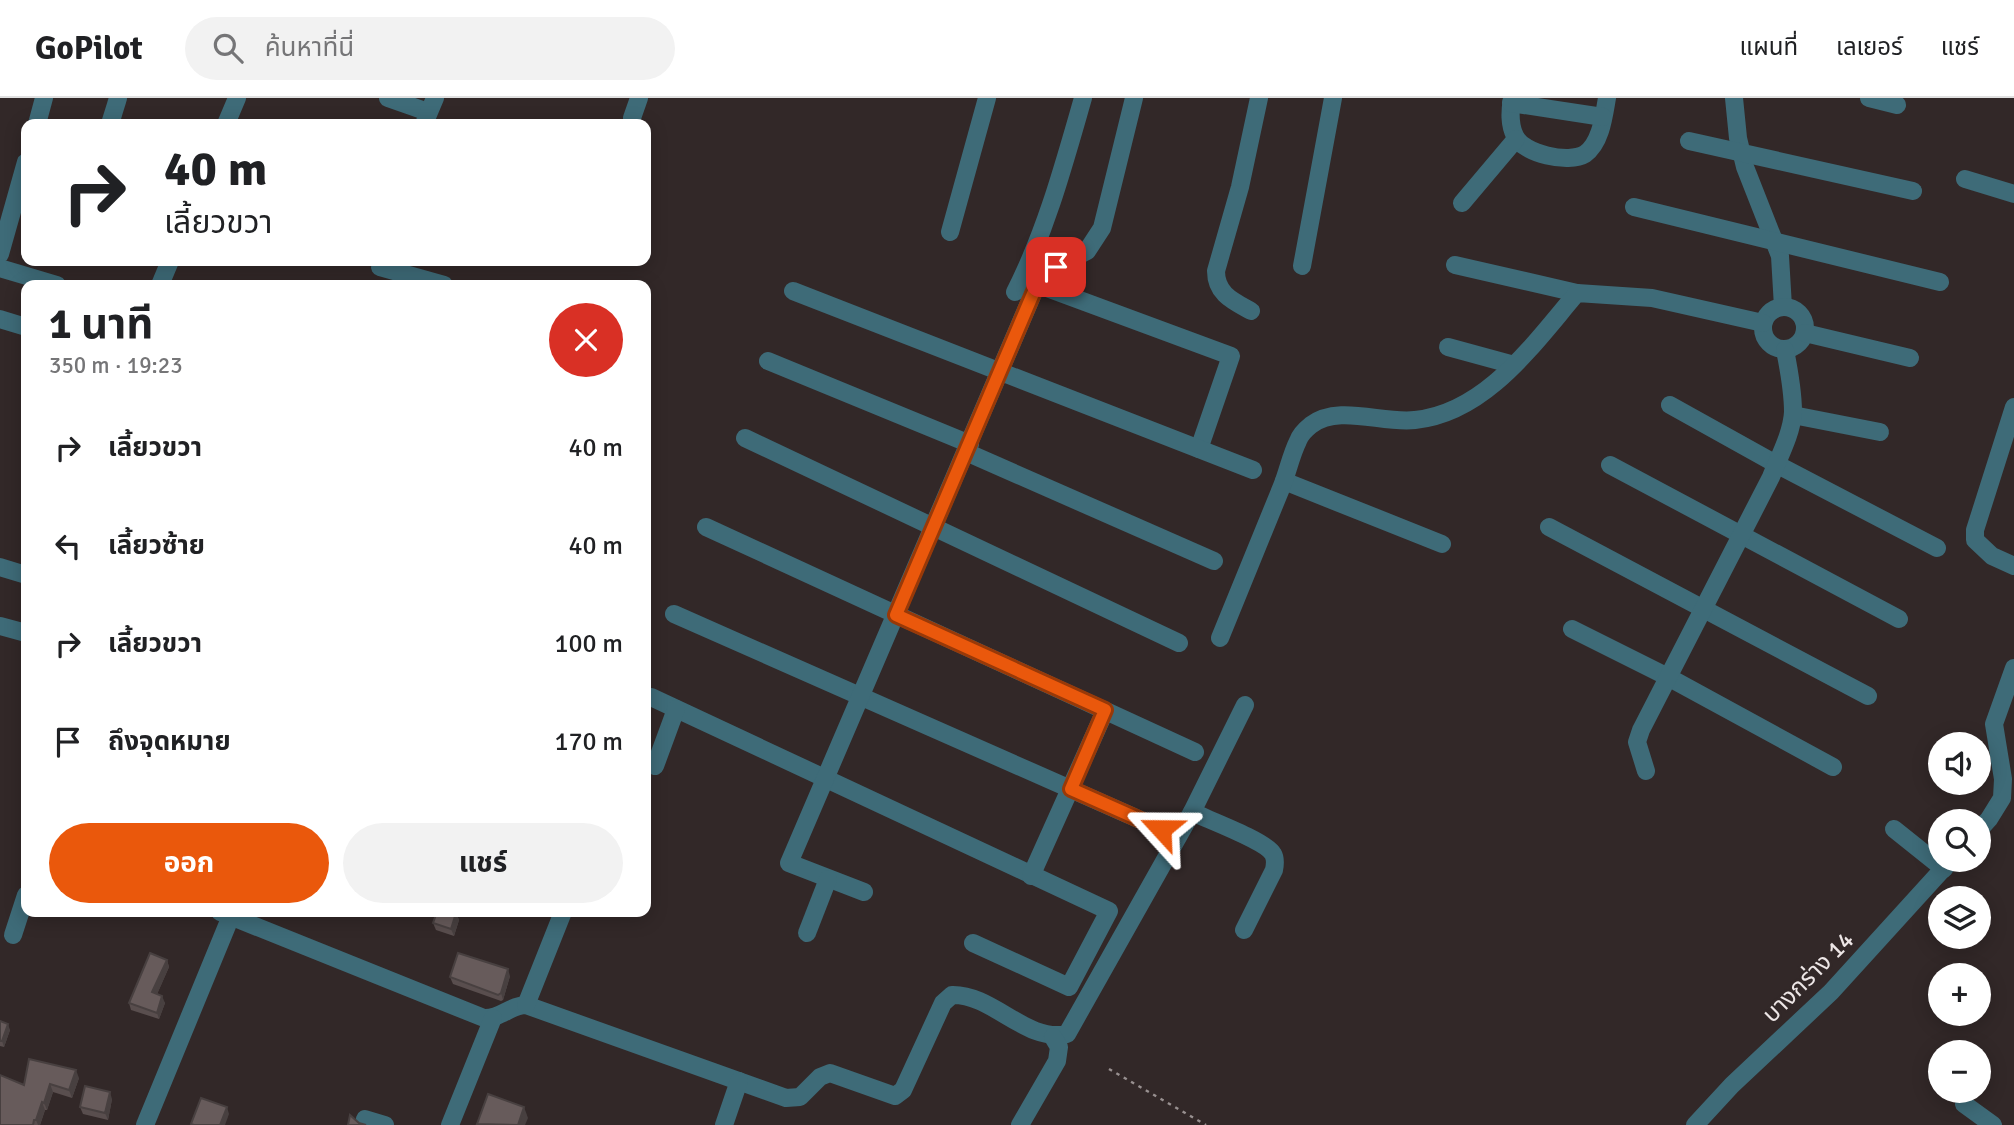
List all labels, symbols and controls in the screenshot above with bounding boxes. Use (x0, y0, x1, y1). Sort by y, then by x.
search box (185, 17, 675, 80)
text: GoPilot (35, 28, 143, 69)
icon: search (209, 29, 247, 67)
text: ค้นหาที่นี่ (265, 32, 354, 64)
text: แผนที่ (1740, 32, 1798, 62)
text: เลเยอร์ (1836, 32, 1903, 62)
text: แชร์ (1941, 32, 1979, 62)
text: 40 m (164, 139, 267, 199)
icon: right (49, 147, 140, 238)
text: เลี้ยวขวา (164, 203, 272, 242)
pin (1026, 237, 1086, 297)
icon: arrive (1037, 248, 1075, 286)
text: 1 นาที (49, 299, 153, 350)
button: close (549, 303, 623, 377)
text: 350 m · 19:23 (49, 351, 183, 380)
icon: right (49, 429, 87, 467)
text: เลี้ยวขวา (108, 432, 202, 464)
text: 40 m (568, 432, 623, 464)
icon: left (49, 527, 87, 565)
text: เลี้ยวซ้าย (108, 530, 205, 562)
text: 40 m (568, 530, 623, 562)
icon: right (49, 625, 87, 663)
text: เลี้ยวขวา (108, 628, 202, 660)
text: 100 m (554, 628, 623, 660)
icon: arrive (49, 723, 87, 761)
text: ถึงจุดหมาย (108, 726, 231, 758)
text: 170 m (554, 726, 623, 758)
map controls (1928, 732, 1991, 1103)
button: sound (1928, 732, 1991, 795)
position arrow (1124, 792, 1198, 866)
button: search (1928, 809, 1991, 872)
button: ออก (49, 823, 329, 903)
button: แชร์ (343, 823, 623, 903)
button: layers (1928, 886, 1991, 949)
street label: บางกร่าง 14 (1756, 925, 1860, 1029)
button: + (1928, 963, 1991, 1026)
button: − (1928, 1040, 1991, 1103)

